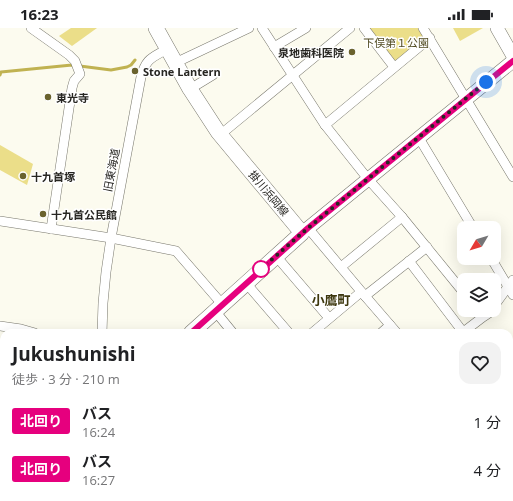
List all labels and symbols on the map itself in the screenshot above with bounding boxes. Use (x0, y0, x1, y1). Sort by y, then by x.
park label: 下俣第１公園 (363, 35, 429, 50)
place label: 泉地歯科医院 (278, 45, 344, 60)
marker: 泉地歯科医院 (347, 47, 357, 57)
place label: Stone Lantern (143, 64, 221, 79)
marker: Stone Lantern (130, 66, 140, 76)
your location (476, 72, 496, 92)
place label: 東光寺 (56, 90, 89, 105)
marker: 東光寺 (43, 92, 53, 102)
street label: 旧東海道 (99, 147, 123, 193)
street label: 掛川浜岡線 (246, 167, 292, 219)
place label: 十九首塚 (31, 169, 76, 184)
marker: 十九首塚 (18, 171, 28, 181)
place label: 十九首公民館 (51, 207, 117, 222)
marker: 十九首公民館 (38, 209, 48, 219)
north arrow (457, 221, 501, 265)
unlabelled marker (252, 260, 270, 278)
district label: 小鷹町 (311, 291, 351, 309)

